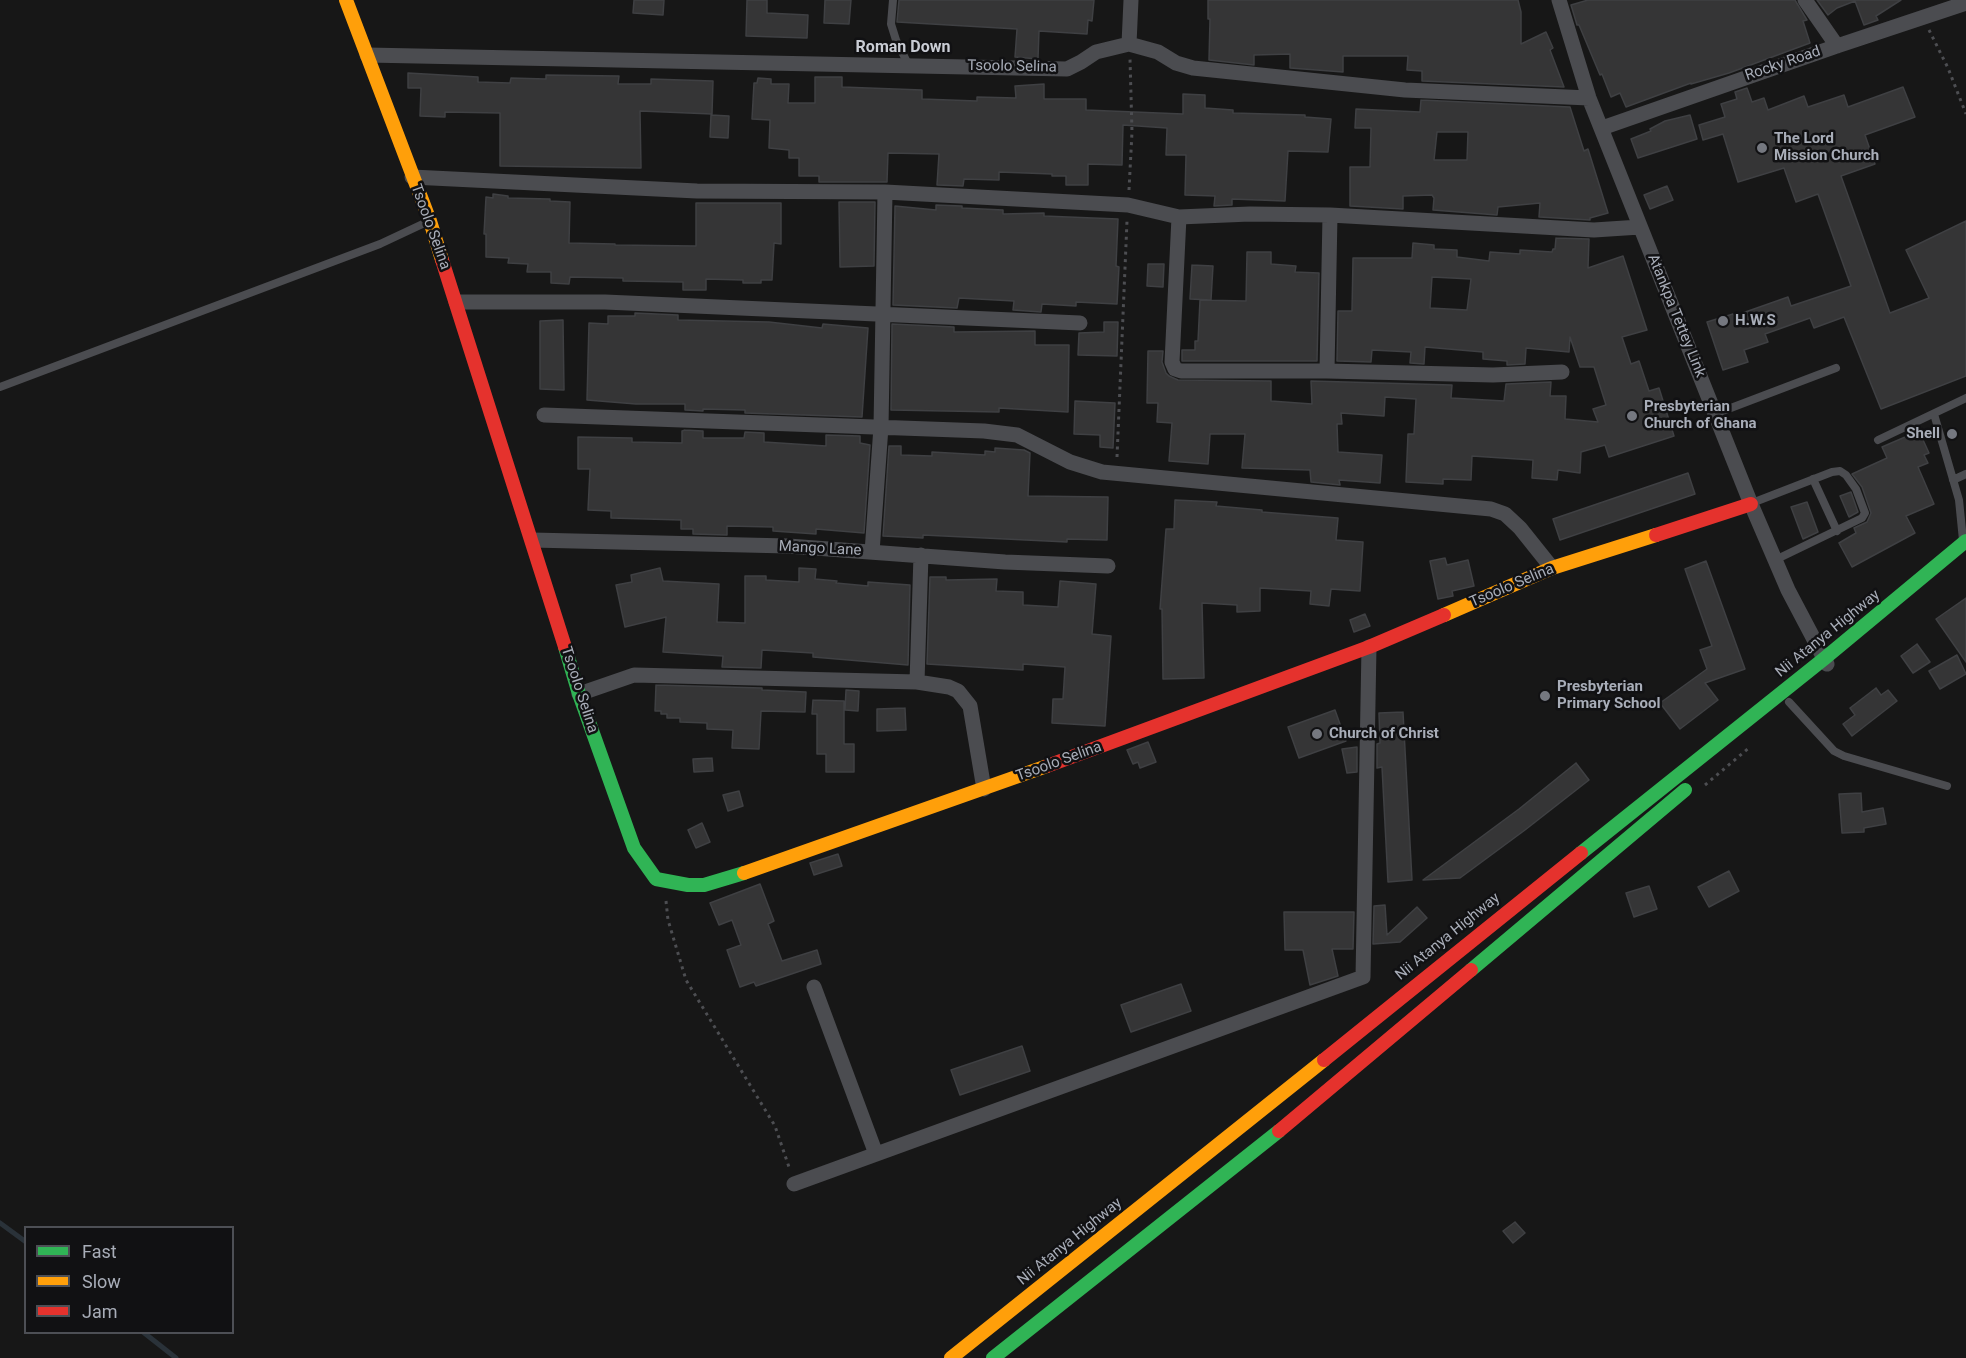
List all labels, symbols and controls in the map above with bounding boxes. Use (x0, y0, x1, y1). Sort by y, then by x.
district label: Roman Down (856, 38, 950, 58)
street label: Rocky Road (1743, 43, 1823, 85)
street label: Tsoolo Selina (967, 57, 1057, 77)
place label: The Lord Mission Church (1774, 130, 1879, 165)
marker: The Lord Mission Church (1755, 141, 1769, 155)
street label: Tsoolo Selina (406, 182, 454, 272)
street label: Atankpa Tettey Link (1643, 252, 1709, 380)
place label: H.W.S (1735, 312, 1776, 330)
marker: H.W.S (1716, 314, 1730, 328)
place label: Presbyterian Church of Ghana (1644, 398, 1757, 433)
marker: Presbyterian Church of Ghana (1625, 409, 1639, 423)
place label: Shell (1906, 425, 1940, 443)
marker: Shell (1945, 427, 1959, 441)
street label: Mango Lane (778, 538, 862, 560)
street label: Tsoolo Selina (1467, 560, 1557, 612)
street label: Nii Atanya Highway (1772, 586, 1884, 682)
street label: Tsoolo Selina (557, 645, 601, 735)
place label: Presbyterian Primary School (1557, 678, 1660, 713)
marker: Presbyterian Primary School (1538, 689, 1552, 703)
place label: Church of Christ (1329, 725, 1439, 743)
marker: Church of Christ (1310, 727, 1324, 741)
street label: Tsoolo Selina (1014, 738, 1104, 786)
street label: Nii Atanya Highway (1392, 889, 1504, 985)
street label: Nii Atanya Highway (1014, 1194, 1126, 1290)
legend (24, 1226, 234, 1334)
text: Fast (82, 1241, 117, 1262)
text: Slow (82, 1271, 121, 1292)
text: Jam (82, 1301, 118, 1322)

